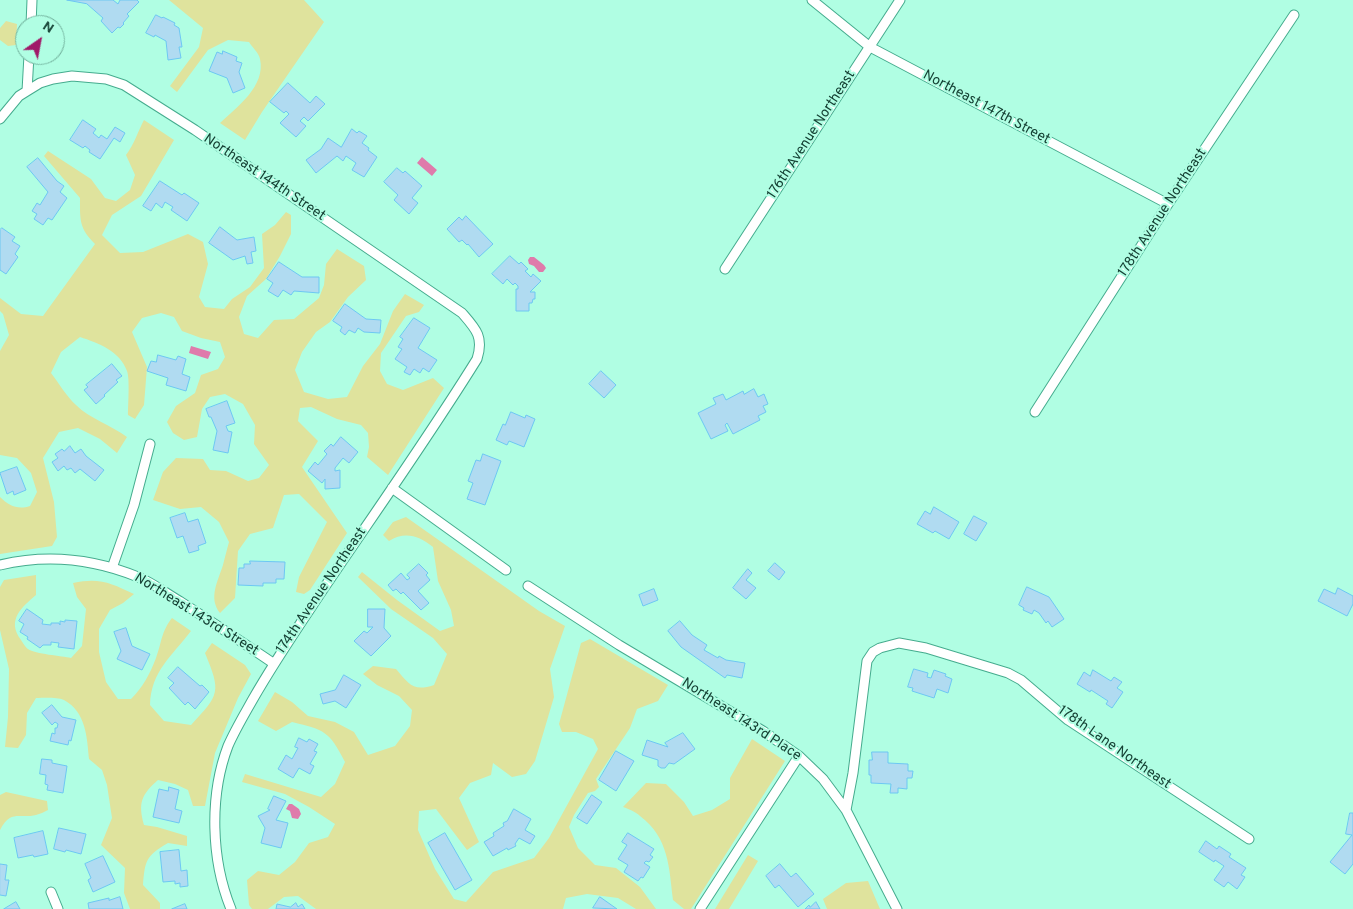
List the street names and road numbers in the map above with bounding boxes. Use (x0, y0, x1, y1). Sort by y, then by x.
street label: Northeast 147th Street (920, 67, 1052, 149)
street label: 176th Avenue Northeast (764, 68, 860, 202)
street label: Northeast 144th Street (200, 131, 328, 225)
street label: 178th Avenue Northeast (1115, 146, 1211, 280)
street label: 174th Avenue Northeast (273, 525, 371, 657)
street label: Northeast 143rd Street (131, 570, 261, 660)
street label: Northeast 143rd Place (678, 675, 804, 765)
street label: 178th Lane Northeast (1054, 703, 1174, 793)

